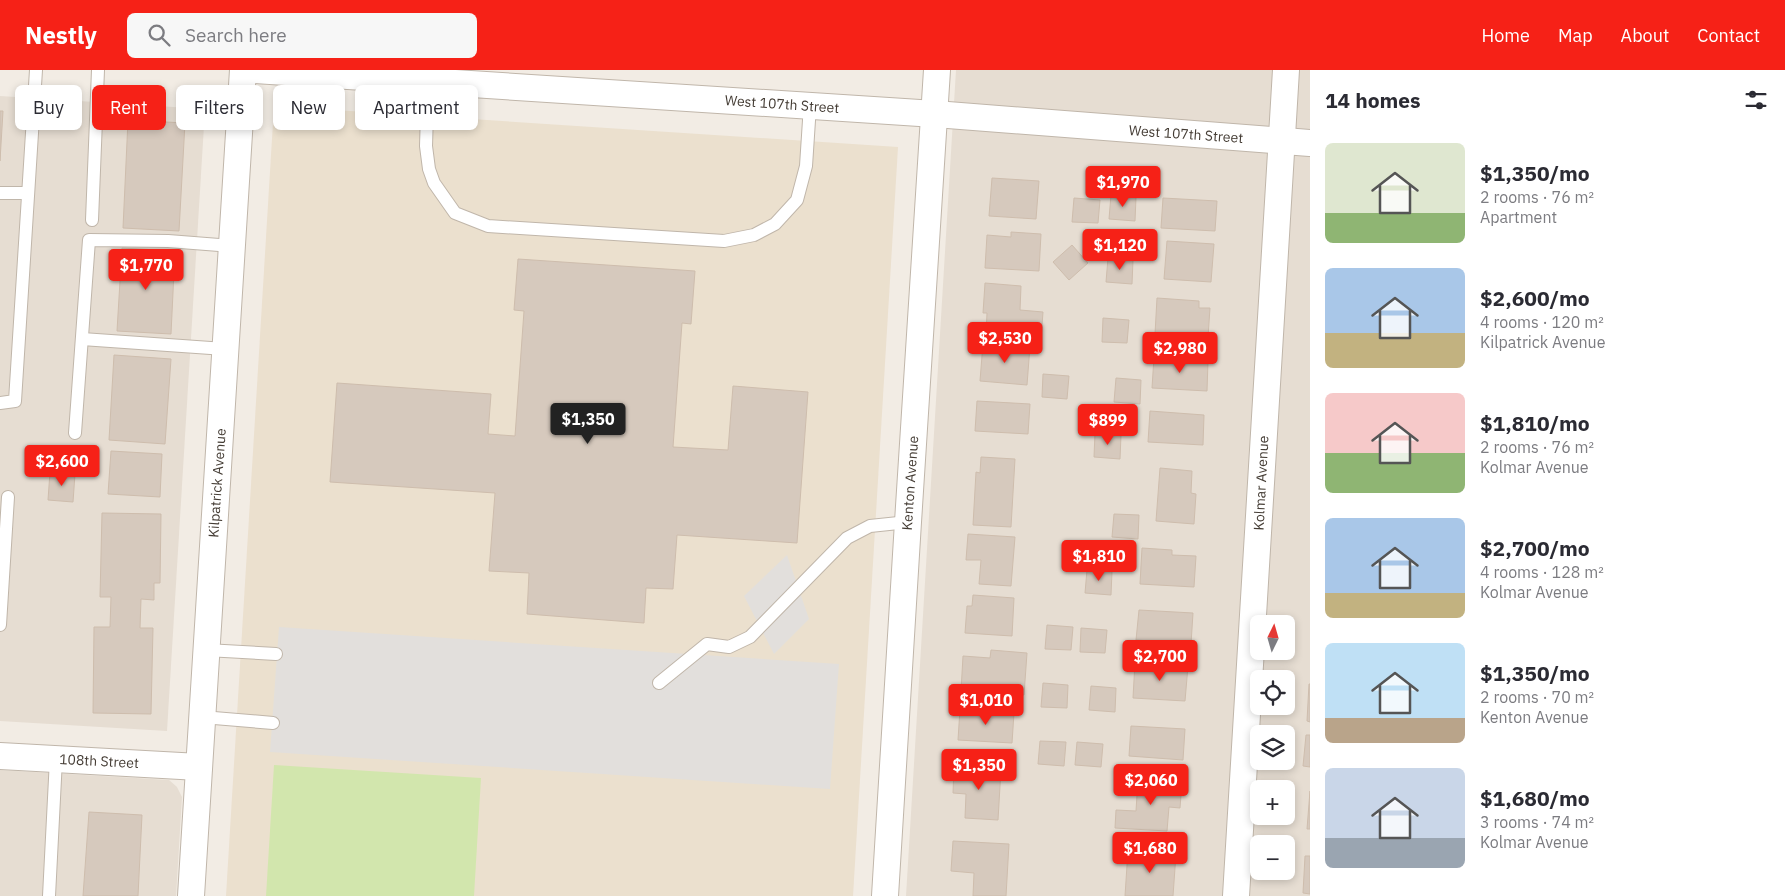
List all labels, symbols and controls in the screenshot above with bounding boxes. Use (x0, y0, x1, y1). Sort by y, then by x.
search box (127, 13, 477, 58)
text: Nestly (25, 19, 97, 51)
icon: search (145, 21, 173, 49)
text: Search here (185, 23, 287, 47)
text: Home (1482, 24, 1530, 47)
text: Map (1558, 24, 1593, 47)
text: About (1621, 24, 1669, 47)
text: Contact (1697, 24, 1760, 47)
chip: Buy (15, 85, 82, 130)
chip: Rent (92, 85, 166, 130)
chip: Filters (176, 85, 263, 130)
chip: New (273, 85, 345, 130)
chip: Apartment (355, 85, 478, 130)
text: 14 homes (1325, 86, 1421, 114)
icon: filters (1742, 86, 1770, 114)
street label: West 107th Street (724, 91, 840, 117)
street label: West 107th Street (1128, 121, 1244, 147)
text: $1,350/mo (1480, 159, 1590, 187)
icon: home (1365, 163, 1425, 223)
pin: $1,970 (1082, 166, 1164, 208)
text: $1,970 (1097, 172, 1149, 192)
text: 2 rooms · 76 m² (1480, 187, 1594, 207)
text: Apartment (1480, 207, 1557, 227)
pin: $1,120 (1079, 228, 1161, 271)
text: $1,120 (1094, 235, 1146, 255)
pin: $1,770 (105, 248, 187, 291)
text: $1,770 (120, 255, 172, 275)
text: $2,600/mo (1480, 284, 1590, 312)
icon: home (1365, 288, 1425, 348)
text: 4 rooms · 120 m² (1480, 312, 1604, 332)
pin: $2,530 (964, 322, 1046, 364)
text: $2,530 (979, 328, 1031, 348)
pin: $2,980 (1139, 332, 1221, 374)
text: Kilpatrick Avenue (1480, 332, 1606, 352)
text: $2,980 (1154, 338, 1206, 358)
pin: $1,350 (547, 402, 629, 445)
pin: $899 (1078, 404, 1138, 446)
text: $1,350 (562, 409, 614, 429)
text: $1,810/mo (1480, 409, 1590, 437)
text: $899 (1089, 410, 1127, 430)
icon: home (1365, 413, 1425, 473)
street label: Kilpatrick Avenue (204, 427, 230, 538)
street label: Kenton Avenue (898, 435, 922, 531)
street label: Kolmar Avenue (1250, 435, 1272, 531)
text: 2 rooms · 76 m² (1480, 437, 1594, 457)
pin: $2,600 (21, 444, 103, 487)
text: $2,600 (36, 451, 88, 471)
text: Kolmar Avenue (1480, 457, 1589, 477)
text: $2,700/mo (1480, 534, 1590, 562)
icon: home (1365, 538, 1425, 598)
pin: $1,810 (1058, 540, 1140, 582)
text: $1,810 (1073, 546, 1125, 566)
text: 4 rooms · 128 m² (1480, 562, 1604, 582)
text: Kolmar Avenue (1480, 582, 1589, 602)
north arrow (1250, 615, 1295, 660)
map controls (1250, 615, 1295, 880)
pin: $2,700 (1119, 640, 1201, 682)
text: $2,700 (1134, 646, 1186, 666)
text: $1,350/mo (1480, 659, 1590, 687)
icon: home (1365, 663, 1425, 723)
button: locate (1250, 670, 1295, 715)
pin: $1,010 (945, 684, 1027, 726)
text: 2 rooms · 70 m² (1480, 687, 1594, 707)
text: $1,010 (960, 690, 1012, 710)
text: Kenton Avenue (1480, 707, 1588, 727)
button: layers (1250, 725, 1295, 770)
pin: $1,350 (938, 748, 1020, 791)
street label: 108th Street (59, 750, 139, 772)
text: $1,350 (953, 755, 1005, 775)
pin: $2,060 (1110, 764, 1192, 806)
text: $2,060 (1125, 770, 1177, 790)
button: + (1250, 780, 1295, 825)
text: $1,680/mo (1480, 784, 1590, 812)
icon: home (1365, 788, 1425, 848)
text: 3 rooms · 74 m² (1480, 812, 1594, 832)
pin: $1,680 (1109, 832, 1191, 874)
text: Kolmar Avenue (1480, 832, 1589, 852)
button: − (1250, 835, 1295, 880)
text: $1,680 (1124, 838, 1176, 858)

